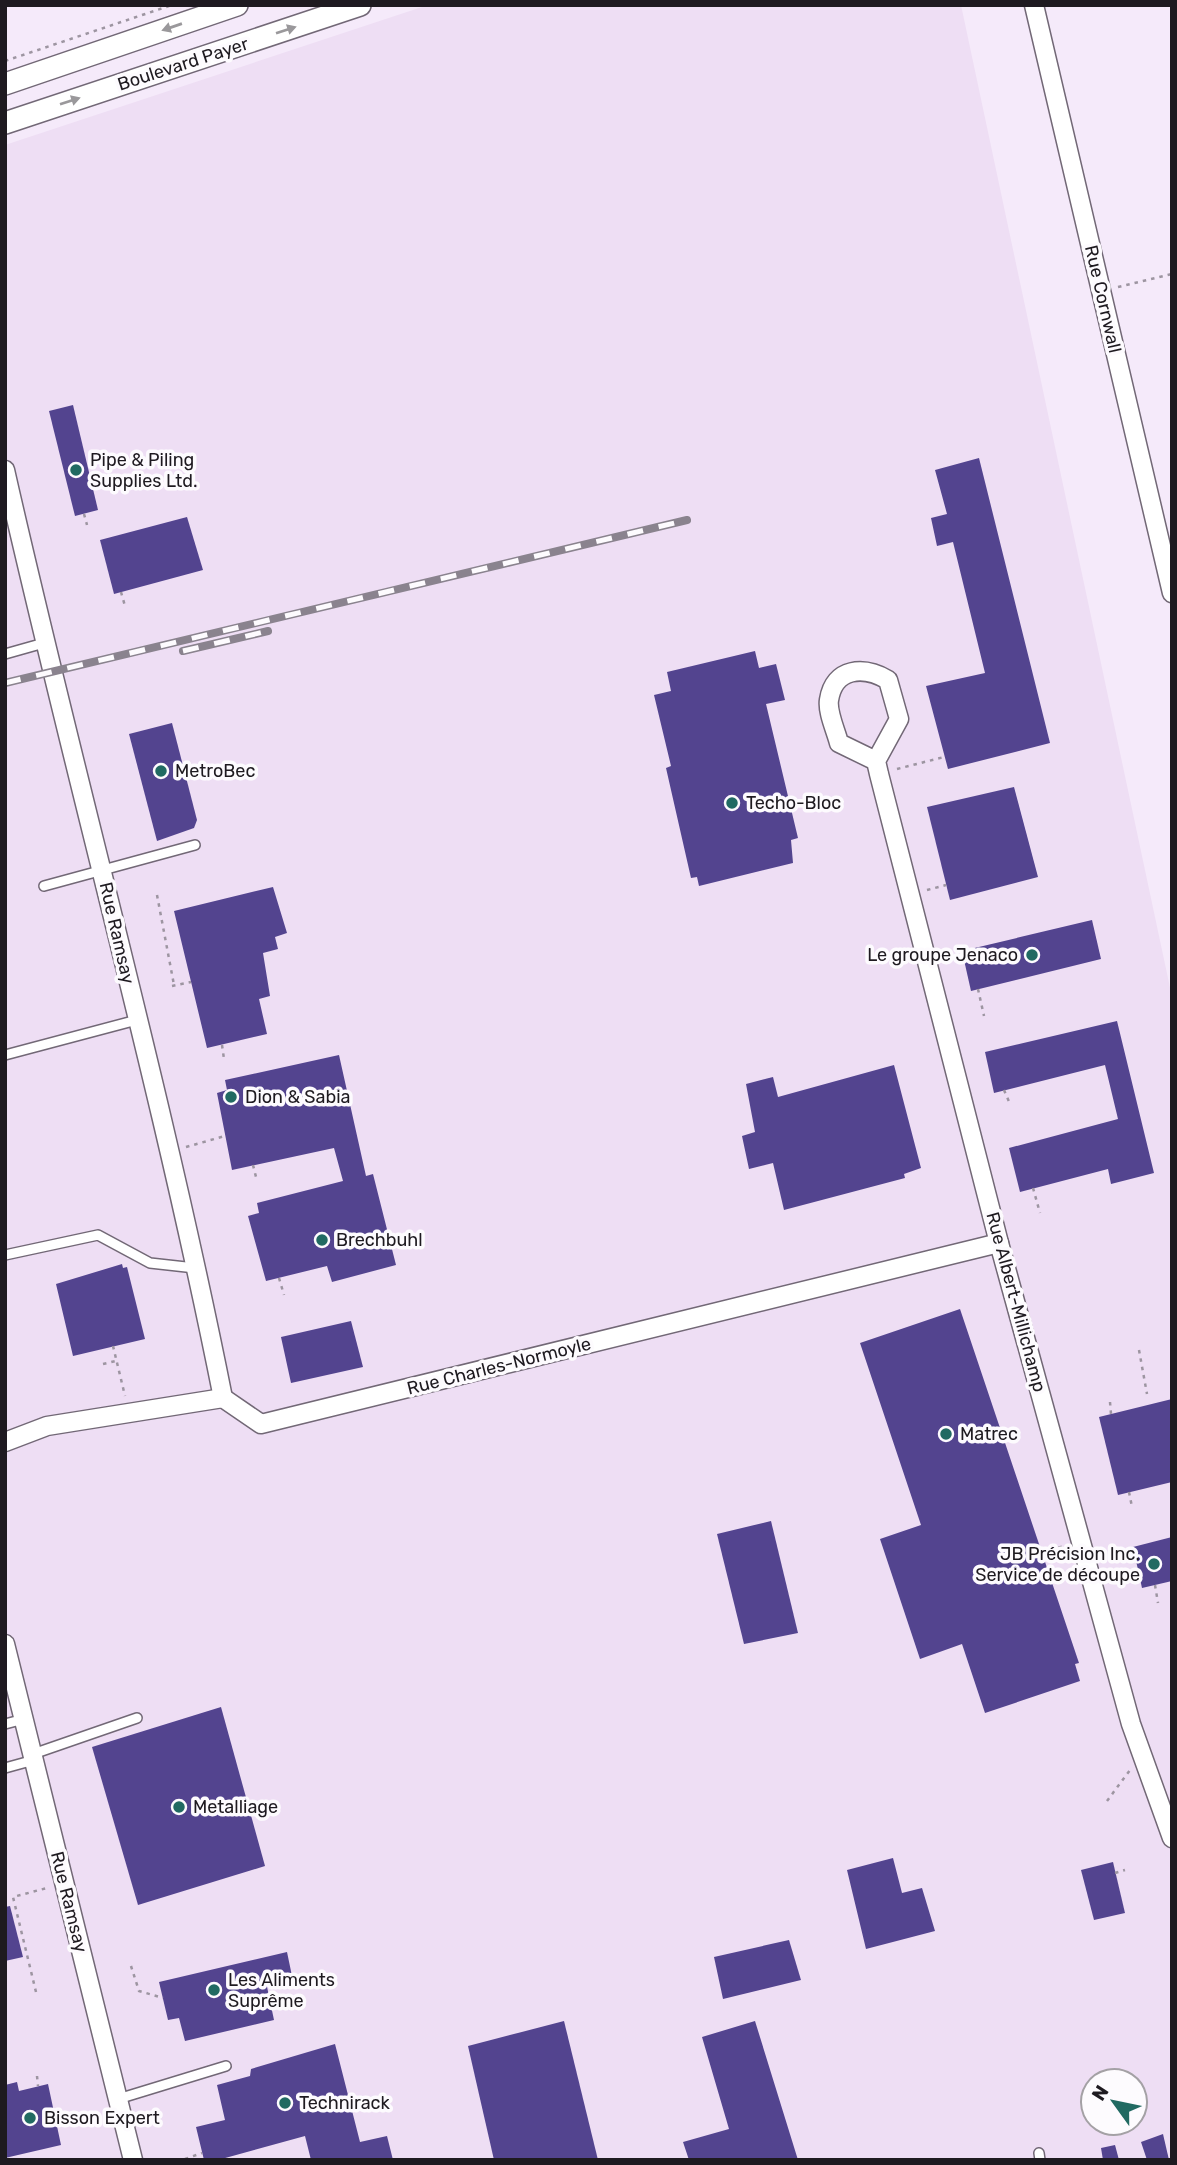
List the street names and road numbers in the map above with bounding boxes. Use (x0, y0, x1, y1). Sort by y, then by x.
street label: Boulevard Payer (115, 32, 251, 96)
street label: Rue Cornwall (1080, 243, 1126, 355)
street label: Rue Ramsay (95, 880, 139, 986)
street label: Rue Albert-Millichamp (981, 1210, 1051, 1394)
street label: Rue Charles-Normoyle (405, 1332, 593, 1400)
street label: Rue Ramsay (46, 1849, 92, 1955)

